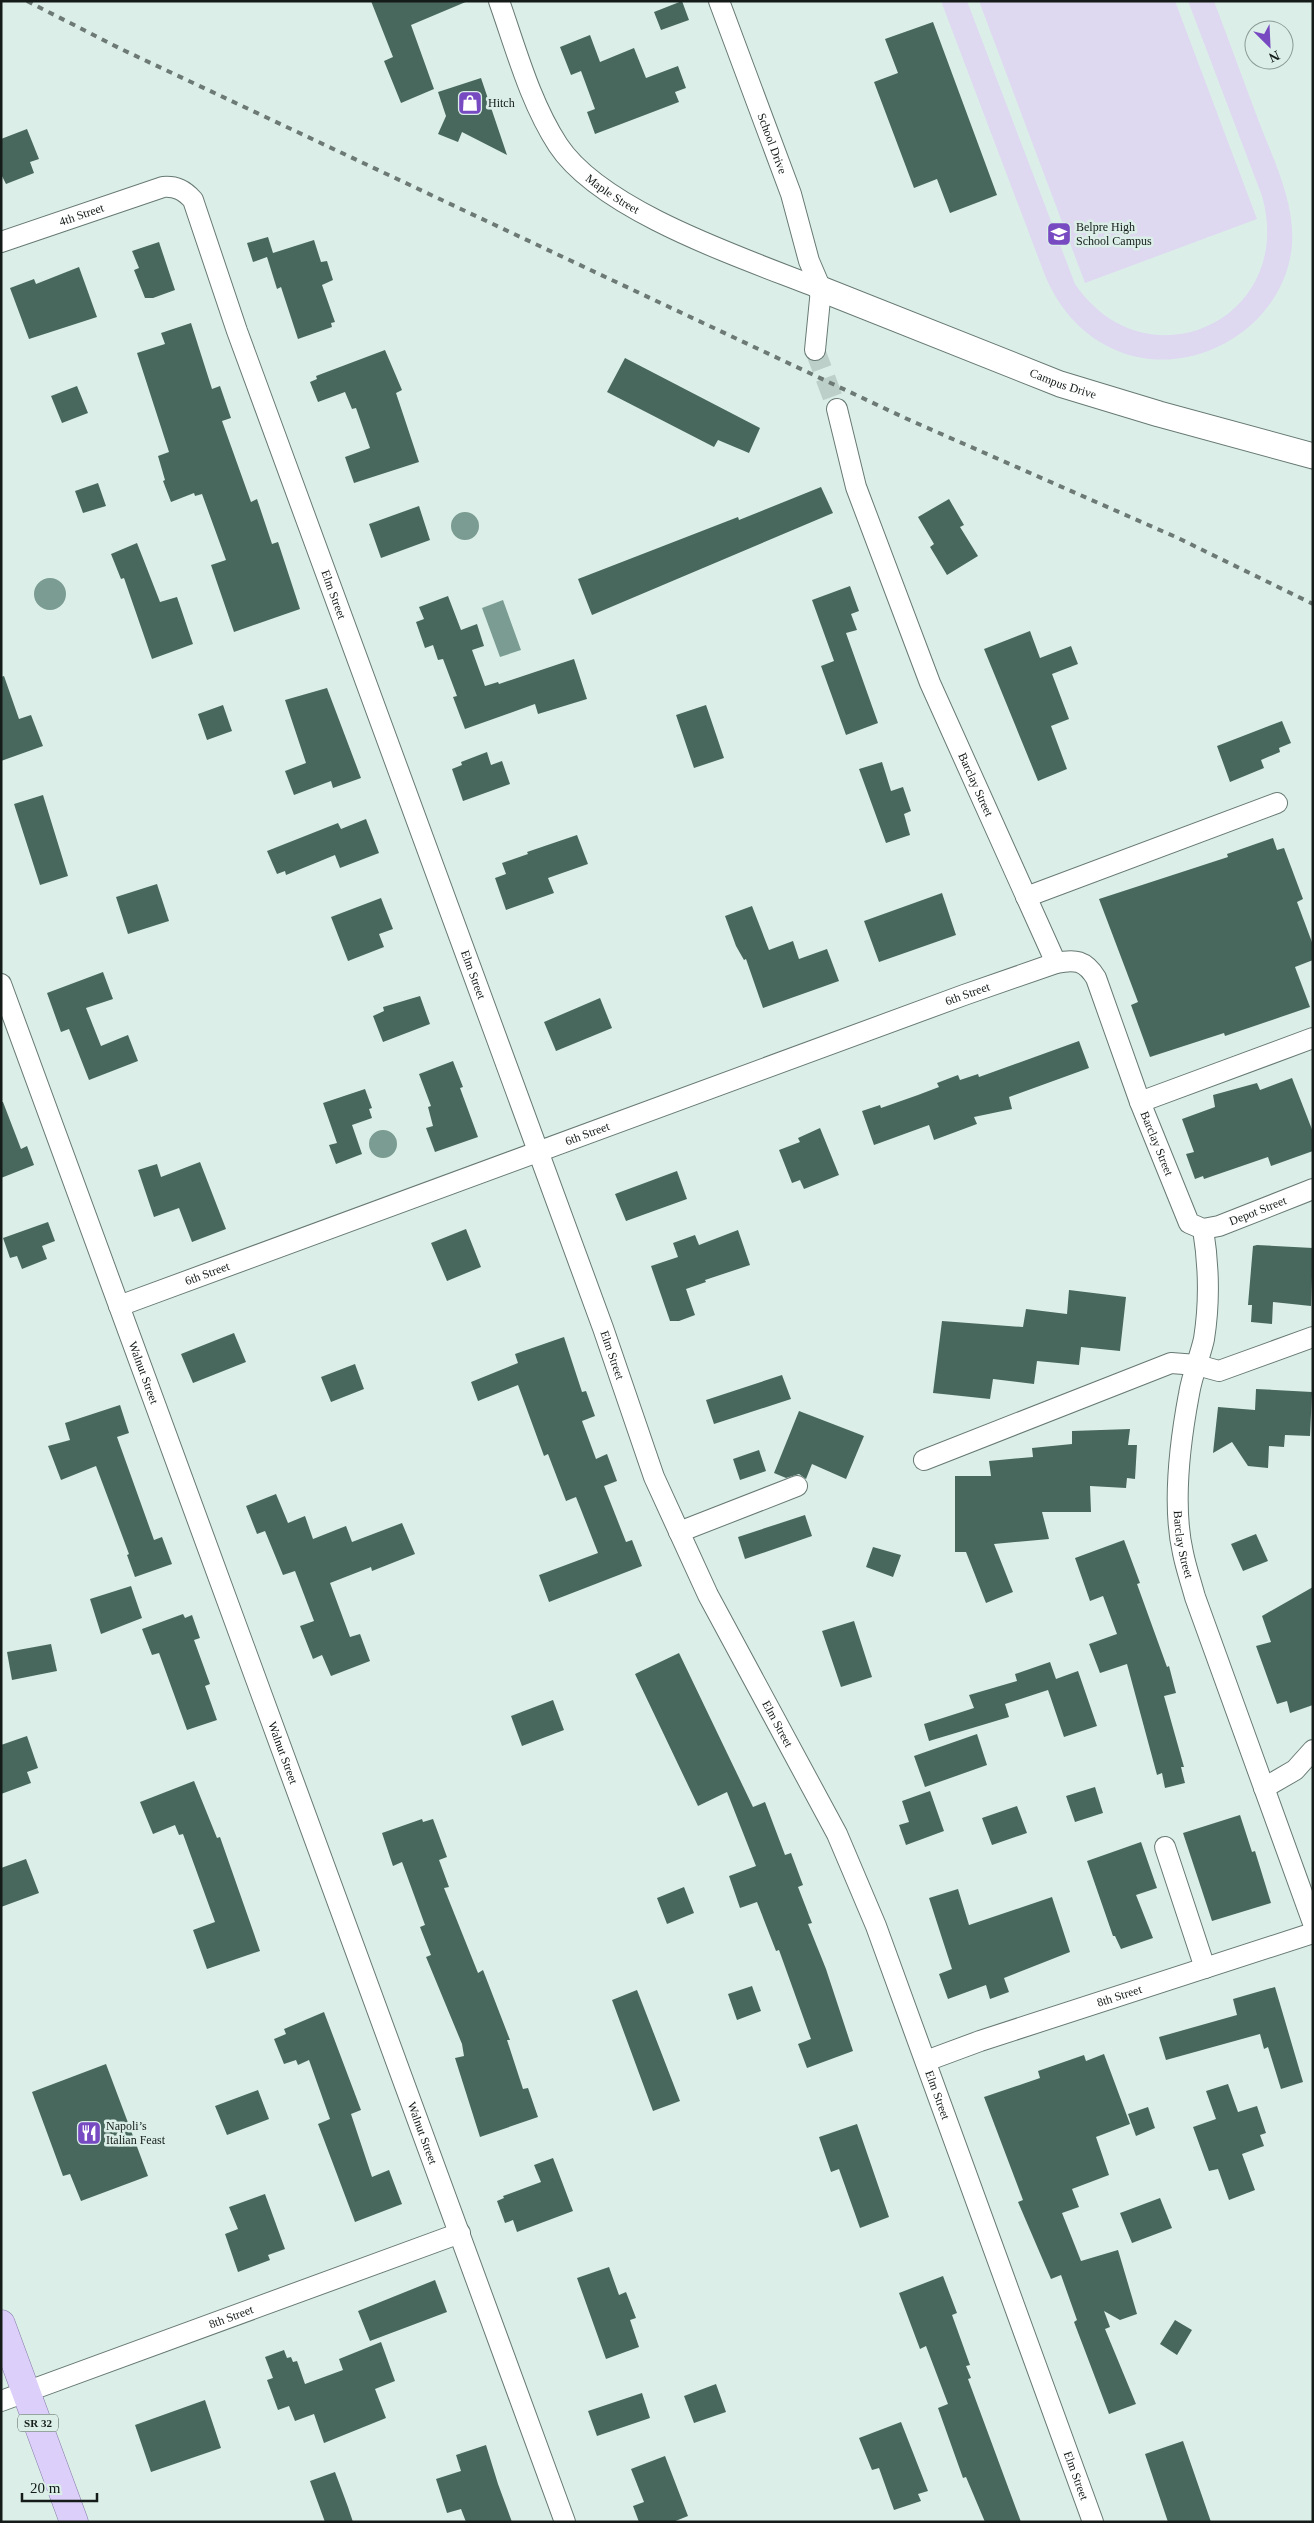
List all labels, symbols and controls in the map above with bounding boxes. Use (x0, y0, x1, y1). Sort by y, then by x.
north arrow (1244, 20, 1294, 70)
text: N (1266, 48, 1282, 65)
shop icon: Hitch (457, 90, 483, 116)
place label: Hitch (488, 96, 515, 110)
street label: School Drive (754, 111, 790, 176)
street label: Maple Street (583, 171, 642, 217)
street label: 4th Street (57, 200, 106, 229)
place label: Belpre High School Campus (1076, 220, 1152, 248)
school or university icon: Belpre High School Campus (1046, 221, 1072, 247)
street label: Campus Drive (1028, 366, 1098, 402)
street label: Elm Street (318, 568, 349, 621)
street label: Barclay Street (955, 750, 996, 819)
street label: Elm Street (458, 948, 489, 1002)
street label: 6th Street (943, 979, 992, 1008)
street label: Barclay Street (1137, 1109, 1176, 1178)
street label: 6th Street (563, 1119, 612, 1148)
street label: Depot Street (1227, 1193, 1289, 1228)
street label: 6th Street (183, 1259, 232, 1288)
street label: Elm Street (597, 1329, 627, 1382)
street label: Walnut Street (126, 1340, 162, 1406)
street label: Barclay Street (1171, 1510, 1196, 1580)
street label: Elm Street (759, 1698, 796, 1750)
street label: Walnut Street (265, 1720, 301, 1787)
street label: 8th Street (1095, 1982, 1144, 2010)
street label: Elm Street (922, 2069, 953, 2122)
street label: Walnut Street (405, 2100, 440, 2167)
place label: Napoli’s Italian Feast (106, 2119, 166, 2147)
restaurant icon: Napoli’s Italian Feast (76, 2120, 102, 2146)
street label: 8th Street (207, 2302, 256, 2331)
road number: SR 32 (18, 2414, 58, 2432)
street label: Elm Street (1061, 2449, 1092, 2503)
scale bar (22, 2470, 98, 2502)
text: 20 m (30, 2480, 61, 2496)

